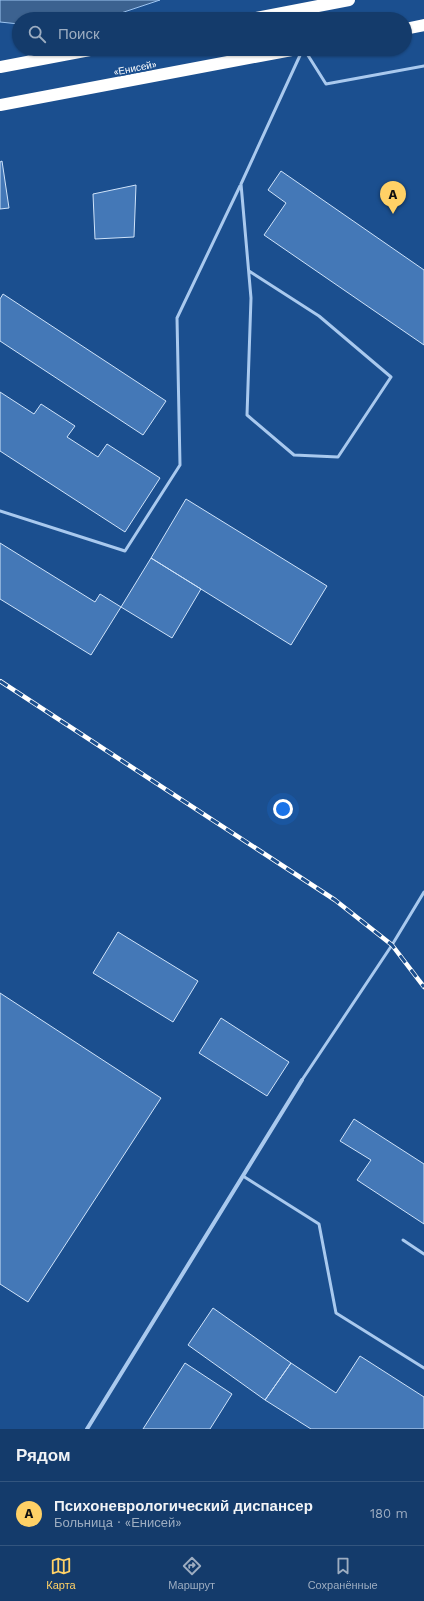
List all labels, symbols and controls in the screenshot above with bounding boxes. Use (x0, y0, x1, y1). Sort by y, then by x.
search box (12, 12, 412, 56)
icon: search (26, 23, 48, 45)
text: Поиск (58, 25, 100, 43)
street label: «Енисей» (112, 58, 158, 78)
pin: A (380, 181, 406, 214)
your location (273, 799, 293, 819)
text: Рядом (16, 1445, 71, 1465)
text: Психоневрологический диспансер (54, 1497, 313, 1515)
text: A (25, 1506, 33, 1521)
text: 180 m (370, 1506, 408, 1521)
text: Больница · «Енисей» (54, 1515, 182, 1530)
tab: Карта (46, 1555, 76, 1592)
tab: Маршрут (168, 1555, 215, 1592)
tab: Сохранённые (308, 1555, 378, 1592)

